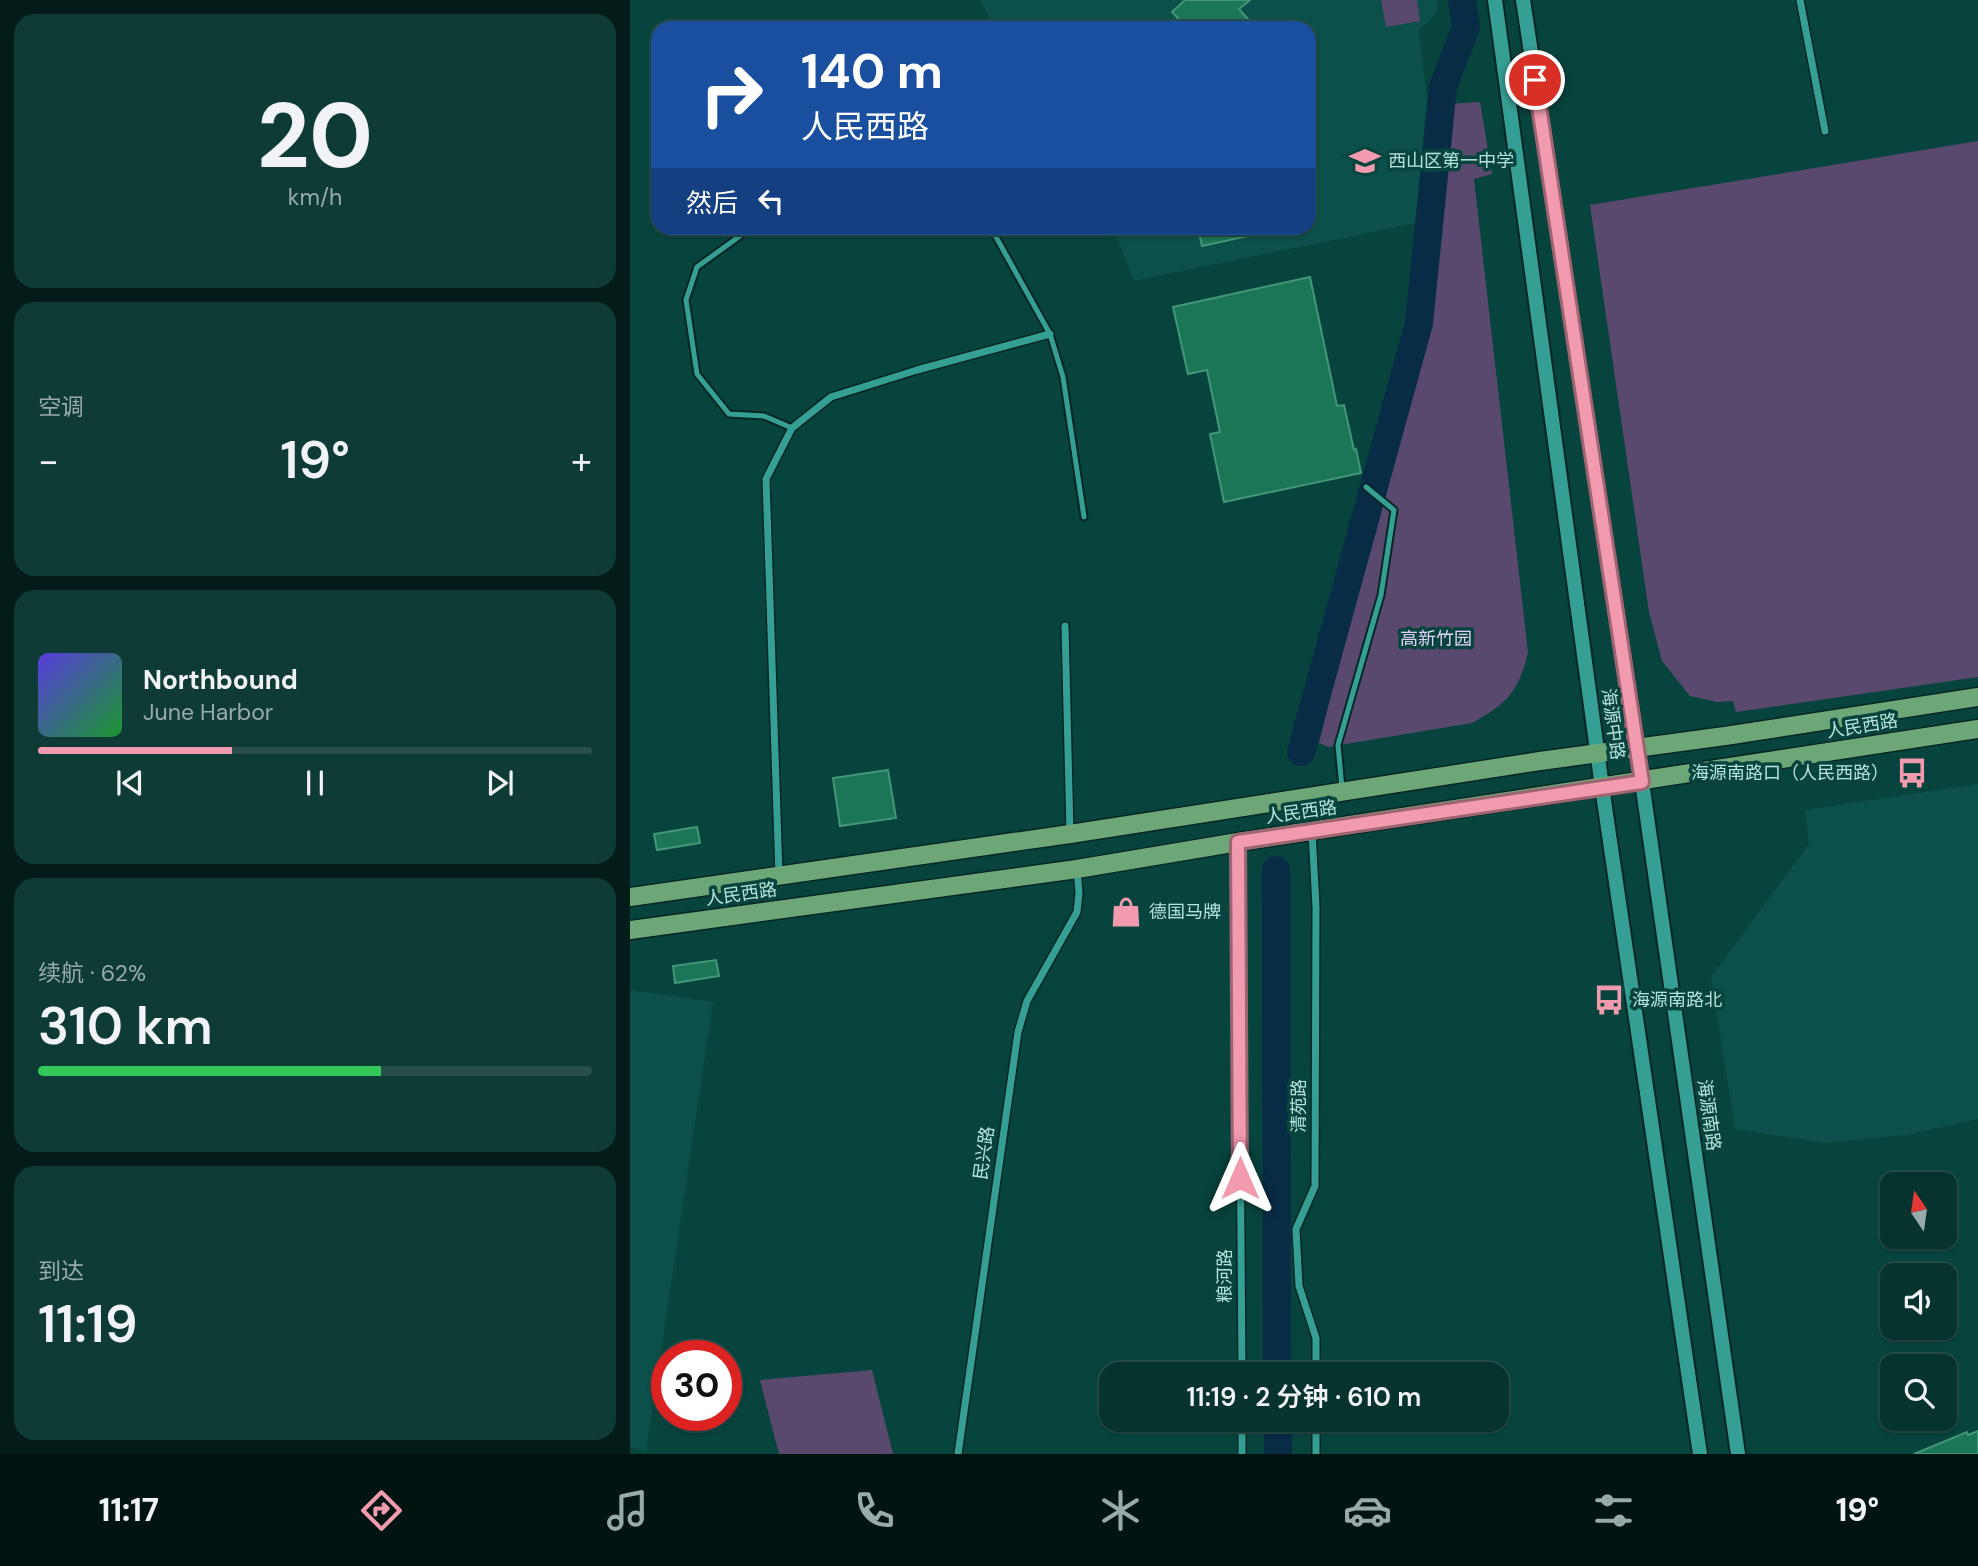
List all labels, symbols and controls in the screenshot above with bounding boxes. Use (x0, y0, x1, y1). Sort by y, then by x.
text: 140 m (801, 39, 943, 103)
icon: right (686, 49, 777, 140)
pin (1505, 50, 1565, 110)
icon: arrive (1516, 61, 1554, 99)
text: 20 (257, 77, 373, 195)
text: 人民西路 (801, 106, 929, 148)
school or university icon: 西山区第一中学 (1348, 144, 1382, 178)
place label: 西山区第一中学 (1388, 149, 1514, 173)
text: km/h (288, 182, 342, 212)
icon: left (752, 182, 790, 220)
text: 然后 (686, 186, 738, 220)
text: 空调 (38, 392, 84, 422)
text: 19° (280, 426, 350, 494)
text: − (38, 436, 59, 486)
text: + (571, 436, 592, 486)
park label: 高新竹园 (1400, 627, 1472, 651)
text: Northbound (143, 663, 298, 697)
street label: 海源中路 (1596, 687, 1630, 761)
text: June Harbor (143, 697, 273, 727)
street label: 人民西路 (1825, 709, 1899, 743)
bus stop icon: 海源南路口（人民西路） (1895, 756, 1929, 790)
place label: 海源南路口（人民西路） (1691, 761, 1889, 785)
icon: previous (111, 764, 149, 802)
icon: pause (296, 764, 334, 802)
icon: next (481, 764, 519, 802)
street label: 人民西路 (1264, 795, 1338, 829)
street label: 人民西路 (704, 877, 778, 911)
shop icon: 德国马牌 (1109, 895, 1143, 929)
place label: 德国马牌 (1149, 900, 1221, 924)
text: 续航 · 62% (38, 958, 146, 988)
bus stop icon: 海源南路北 (1592, 983, 1626, 1017)
place label: 海源南路北 (1632, 988, 1722, 1012)
text: 310 km (38, 992, 213, 1060)
street label: 海源南路 (1692, 1078, 1726, 1152)
street label: 清苑路 (1287, 1079, 1311, 1133)
street label: 民兴路 (968, 1125, 1000, 1181)
position arrow (1203, 1141, 1277, 1215)
north arrow (1880, 1172, 1956, 1250)
map controls (1880, 1172, 1957, 1431)
street label: 粮河路 (1213, 1249, 1237, 1303)
text: 到达 (38, 1256, 84, 1286)
button: sound (1880, 1263, 1957, 1340)
text: 11:19 (38, 1290, 138, 1358)
speed limit sign: 30 (651, 1340, 742, 1431)
button: search (1880, 1354, 1957, 1431)
text: 11:19 · 2 分钟 · 610 m (1187, 1380, 1421, 1414)
icon: directions (357, 1486, 406, 1535)
icon: music (603, 1486, 652, 1535)
icon: phone (850, 1486, 899, 1535)
icon: climate (1096, 1486, 1145, 1535)
icon: car (1343, 1486, 1392, 1535)
icon: filters (1589, 1486, 1638, 1535)
text: 11:17 (99, 1489, 159, 1531)
text: 19° (1836, 1489, 1879, 1531)

